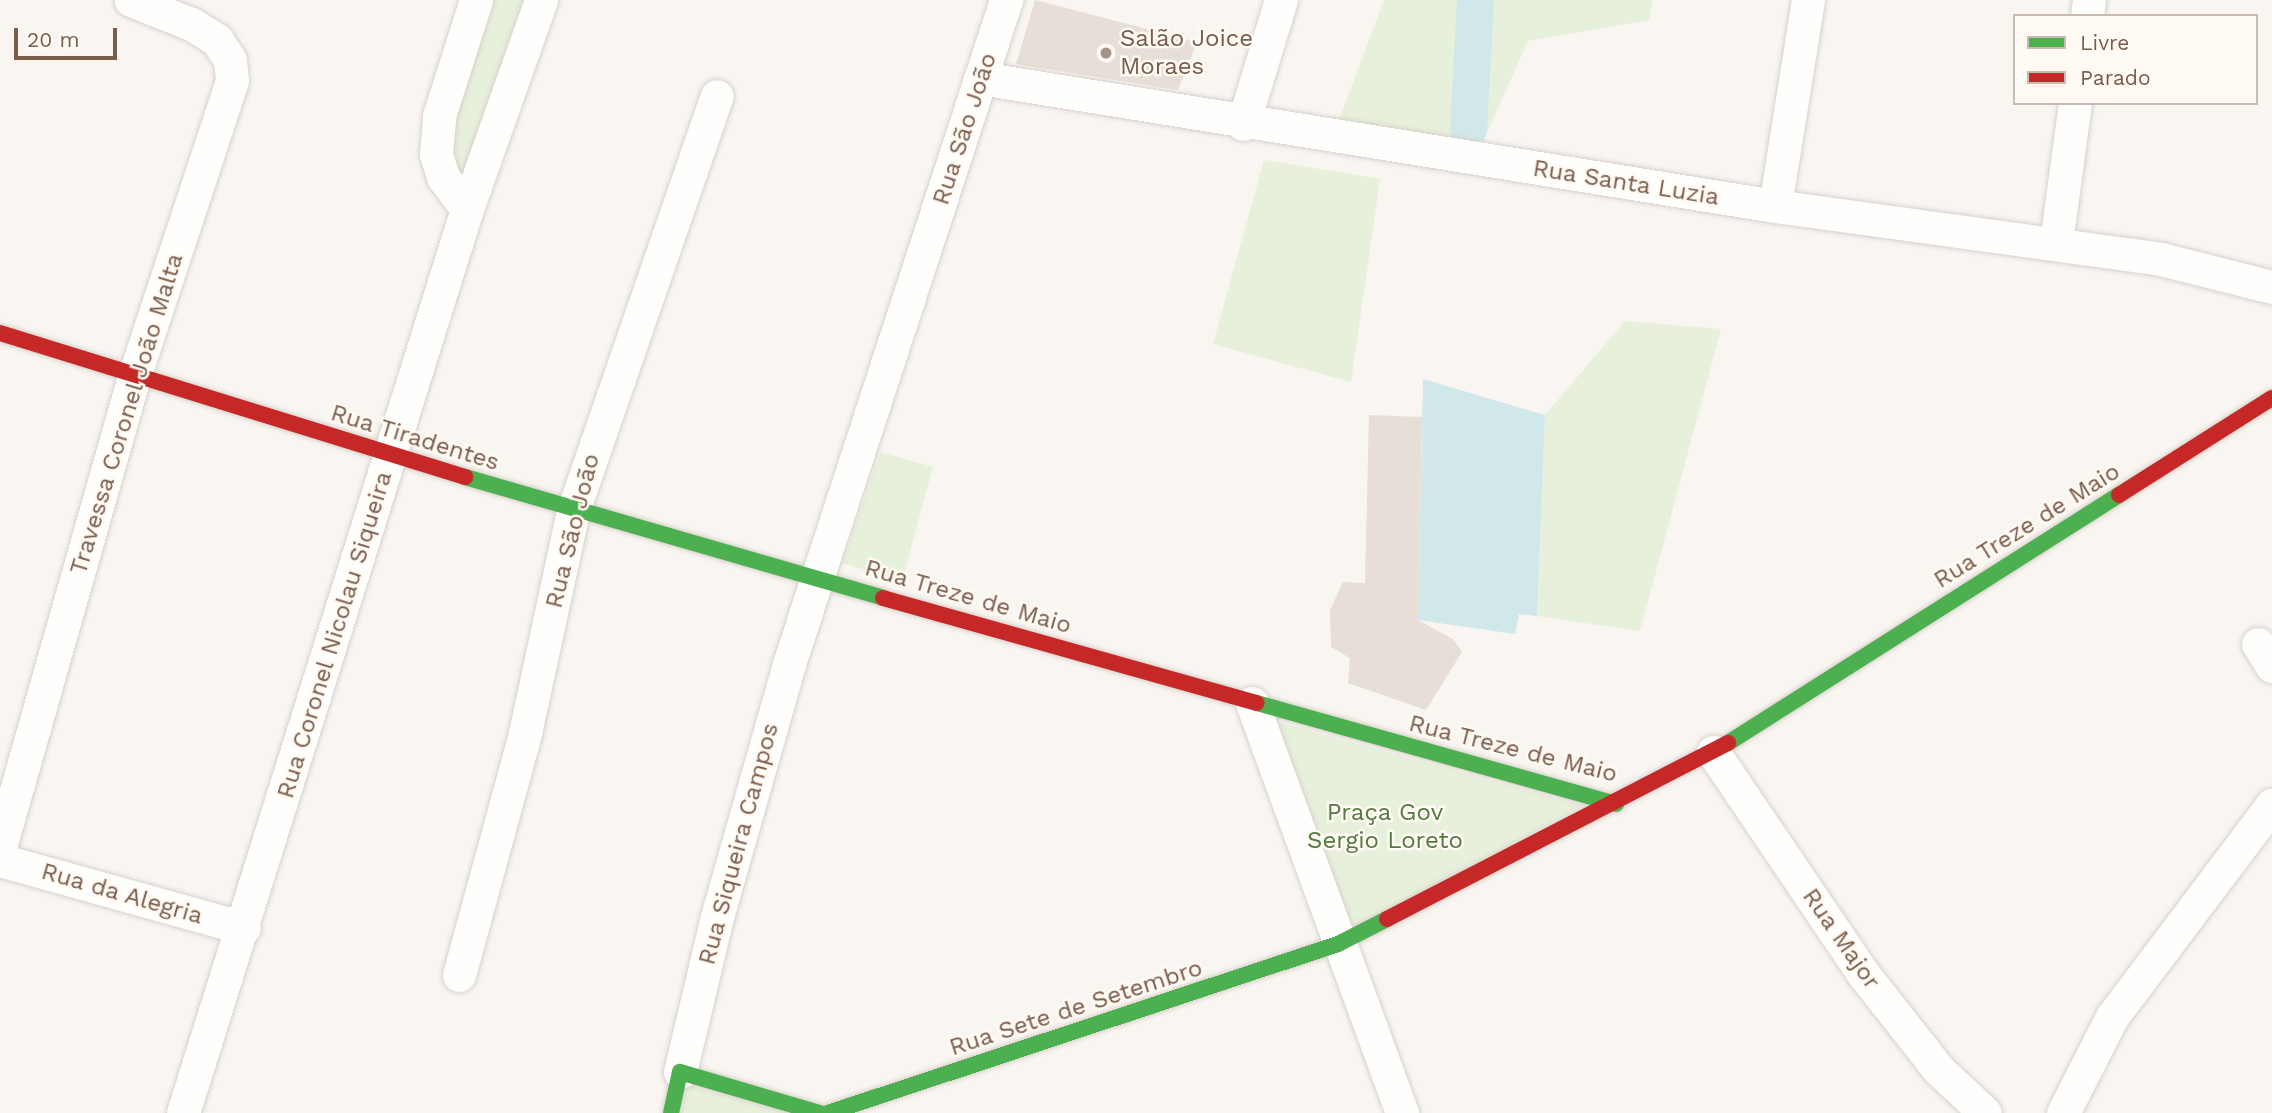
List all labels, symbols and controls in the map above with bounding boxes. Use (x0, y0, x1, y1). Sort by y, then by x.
scale bar (18, 14, 121, 58)
legend (2013, 14, 2258, 105)
place label: Salão Joice Moraes (1120, 25, 1254, 81)
text: 20 m (27, 27, 79, 52)
text: Livre (2080, 30, 2129, 55)
marker: Salão Joice Moraes (1098, 45, 1114, 61)
street label: Rua São João (927, 49, 1003, 209)
text: Parado (2080, 65, 2151, 90)
street label: Rua Santa Luzia (1530, 154, 1722, 212)
street label: Travessa Coronel João Malta (64, 249, 190, 579)
street label: Rua Tiradentes (327, 399, 503, 477)
street label: Rua São João (540, 450, 606, 612)
street label: Rua Treze de Maio (1928, 457, 2126, 595)
street label: Rua Coronel Nicolau Siqueira (271, 467, 399, 803)
street label: Rua Treze de Maio (861, 554, 1075, 640)
street label: Rua Treze de Maio (1405, 709, 1621, 789)
street label: Rua Siqueira Campos (693, 719, 785, 969)
park label: Praça Gov Sergio Loreto (1307, 799, 1463, 855)
street label: Rua da Alegria (37, 857, 207, 931)
street label: Rua Major (1796, 883, 1886, 995)
street label: Rua Sete de Setembro (946, 953, 1206, 1063)

